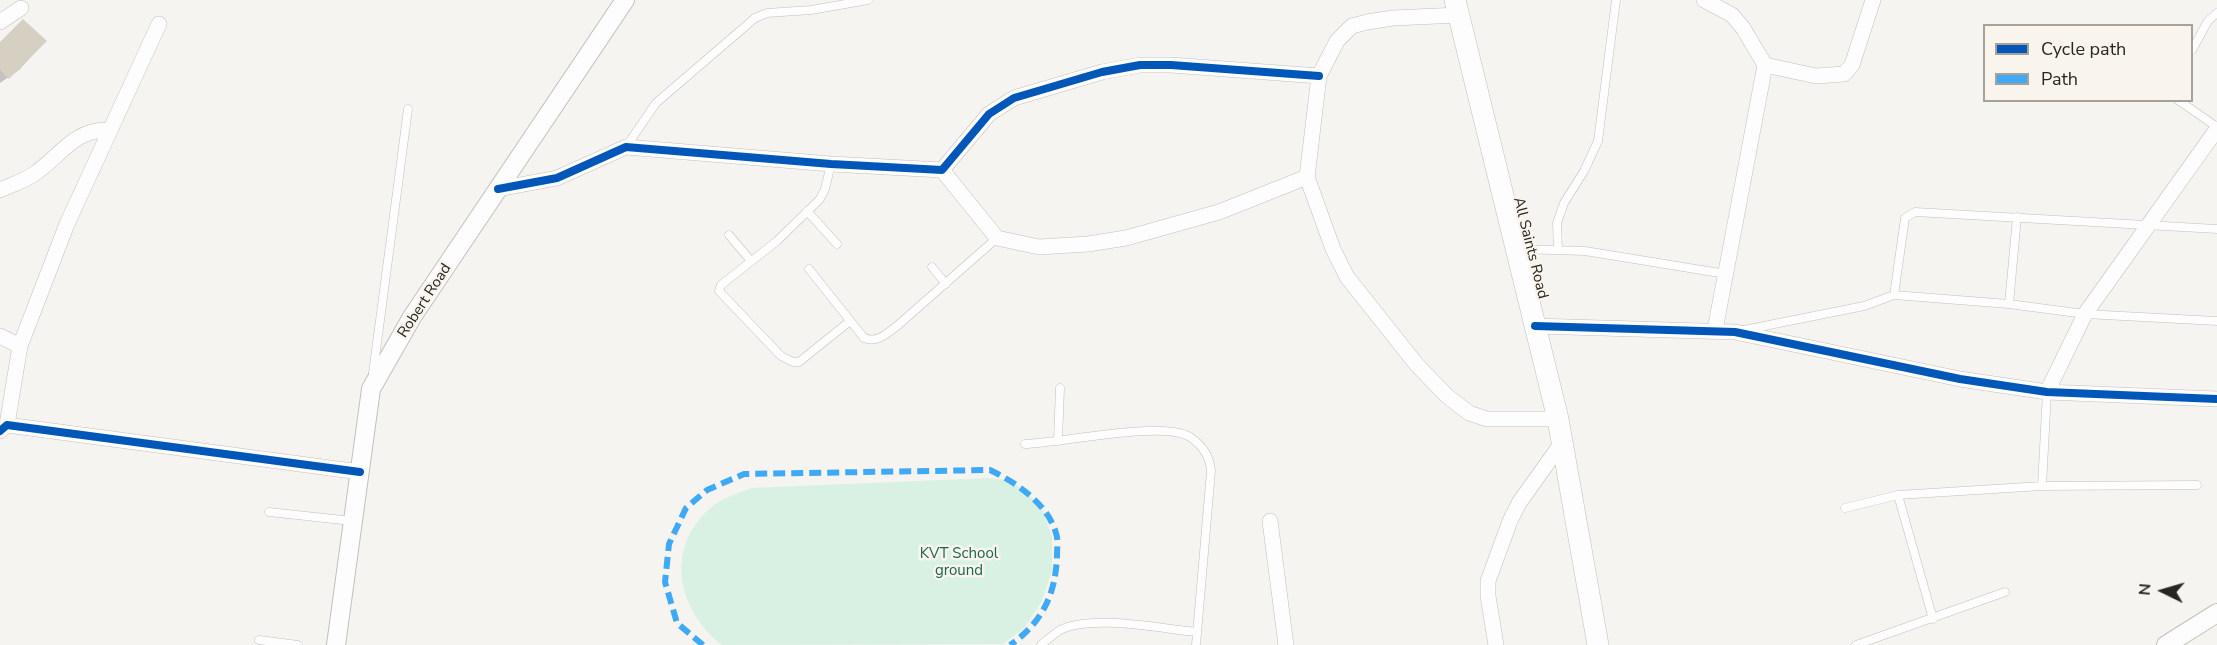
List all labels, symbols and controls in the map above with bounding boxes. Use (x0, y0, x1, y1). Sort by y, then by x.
legend (1983, 24, 2193, 102)
text: Cycle path (2041, 37, 2126, 61)
text: Path (2041, 67, 2078, 91)
street label: All Saints Road (1509, 195, 1551, 301)
street label: Robert Road (394, 261, 456, 341)
park label: KVT School ground (920, 545, 998, 580)
north arrow (2133, 561, 2193, 621)
text: N (2134, 583, 2157, 596)

